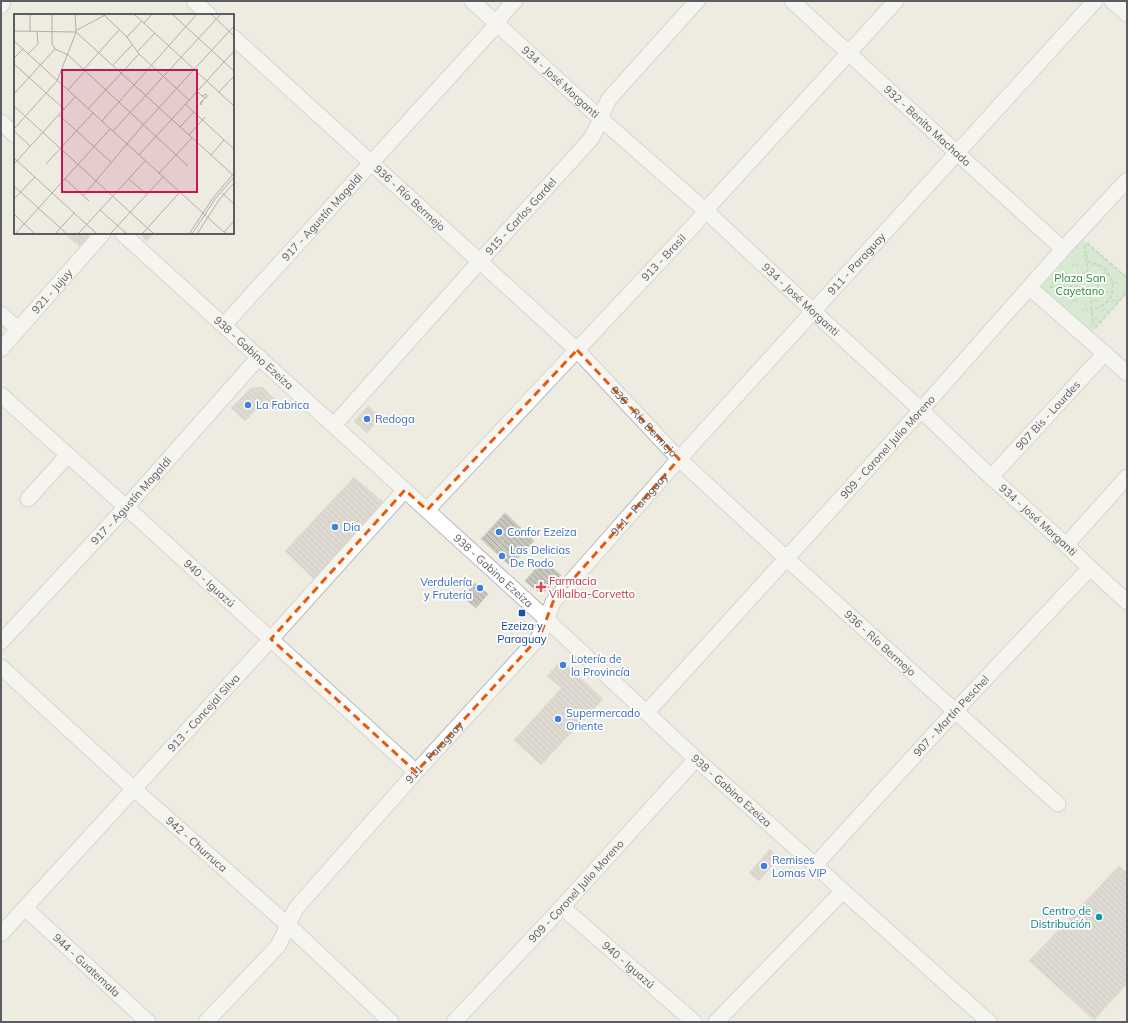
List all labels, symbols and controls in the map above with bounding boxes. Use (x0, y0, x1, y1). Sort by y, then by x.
inset map (14, 14, 234, 234)
street label: 934 - José Morganti (519, 43, 602, 121)
street label: 932 - Benito Machado (881, 82, 974, 169)
street label: 936 - Río Bermejo (371, 162, 448, 234)
street label: 917 - Agustín Magaldi (279, 170, 366, 264)
street label: 915 - Carlos Gardel (482, 175, 559, 258)
street label: 911 - Paraguay (824, 229, 889, 298)
street label: 913 - Brasil (638, 231, 689, 284)
street label: 934 - José Morganti (759, 260, 842, 339)
street label: 921 - Jujuy (28, 266, 75, 316)
park label: Plaza San Cayetano (1054, 271, 1106, 298)
street label: 938 - Gabino Ezeiza (211, 313, 296, 392)
street label: 907 Bis - Lourdes (1012, 378, 1083, 453)
street label: 936 - Río Bermejo (607, 383, 680, 460)
street label: 909 - Coronel Julio Moreno (837, 392, 938, 501)
place label: La Fabrica (256, 398, 309, 412)
marker: La Fabrica (243, 400, 253, 410)
place label: Redoga (375, 412, 415, 426)
marker: Redoga (362, 414, 372, 424)
street label: 917 - Agustín Magaldi (88, 454, 174, 548)
street label: 911 - Paraguay (608, 469, 671, 539)
street label: 934 - José Morganti (996, 481, 1080, 559)
place label: Dia (343, 520, 360, 534)
marker: Dia (330, 522, 340, 532)
place label: Confor Ezeiza (507, 525, 577, 539)
marker: Confor Ezeiza (494, 527, 504, 537)
street label: 938 - Gabino Ezeiza (451, 531, 536, 610)
place label: Las Delicias De Rodo (510, 543, 570, 570)
marker: Las Delicias De Rodo (497, 551, 507, 561)
street label: 940 - Iguazú (181, 556, 238, 610)
place label: Farmacia Villalba-Corvetto (549, 574, 635, 601)
place label: Verdulería y Frutería (420, 575, 472, 602)
marker: Farmacia Villalba-Corvetto (536, 582, 546, 592)
marker: Verdulería y Frutería (475, 583, 485, 593)
street label: 936 - Río Bermejo (841, 607, 919, 679)
marker: Ezeiza y Paraguay (517, 608, 527, 618)
place label: Ezeiza y Paraguay (497, 619, 547, 646)
place label: Lotería de la Provincía (571, 652, 630, 679)
marker: Lotería de la Provincía (558, 660, 568, 670)
street label: 913 - Concejal Silva (164, 671, 243, 755)
street label: 907 - Martín Peschel (910, 672, 992, 759)
place label: Supermercado Oriente (566, 706, 640, 733)
marker: Supermercado Oriente (553, 714, 563, 724)
street label: 911 - Paraguay (402, 718, 466, 786)
street label: 938 - Gabino Ezeiza (688, 751, 774, 830)
street label: 942 - Churruca (163, 814, 230, 875)
street label: 909 - Coronel Julio Moreno (525, 837, 627, 945)
place label: Remises Lomas VIP (772, 853, 827, 880)
marker: Remises Lomas VIP (759, 861, 769, 871)
place label: Centro de Distribución (1031, 904, 1091, 931)
marker: Centro de Distribución (1094, 912, 1104, 922)
street label: 944 - Guatemala (50, 931, 123, 1000)
street label: 940 - Iguazú (599, 938, 657, 991)

